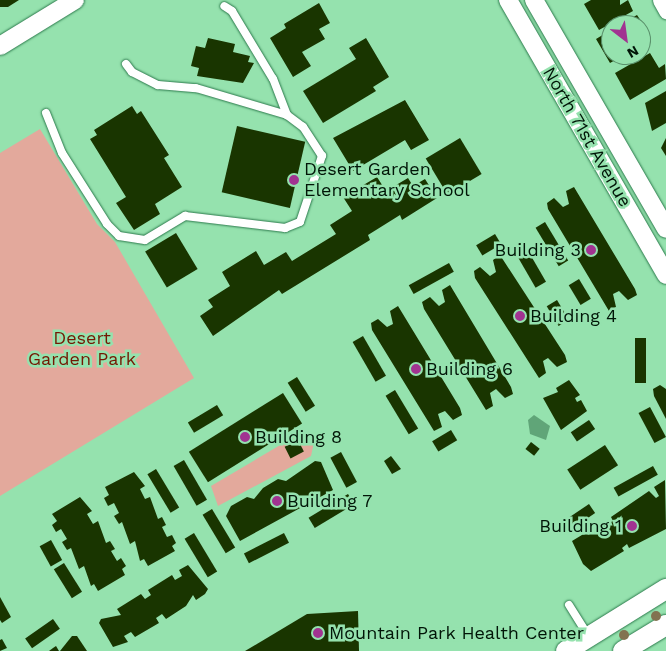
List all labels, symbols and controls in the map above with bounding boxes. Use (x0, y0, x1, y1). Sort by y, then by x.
north arrow (601, 15, 651, 65)
text: N (625, 43, 641, 62)
street label: North 71st Avenue (538, 63, 636, 211)
place label: Desert Garden Elementary School (304, 159, 470, 202)
marker: Desert Garden Elementary School (288, 174, 300, 186)
place label: Building 3 (494, 239, 581, 261)
marker: Building 3 (585, 244, 597, 256)
place label: Building 4 (530, 305, 617, 327)
marker: Building 4 (514, 310, 526, 322)
park label: Desert Garden Park (28, 328, 136, 370)
place label: Building 6 (426, 358, 513, 380)
marker: Building 6 (410, 363, 422, 375)
place label: Building 8 (255, 426, 342, 448)
marker: Building 8 (239, 431, 251, 443)
place label: Building 7 (287, 490, 373, 512)
marker: Building 7 (271, 495, 283, 507)
place label: Building 1 (539, 515, 622, 537)
marker: Building 1 (626, 520, 638, 532)
place label: Mountain Park Health Center (329, 622, 584, 644)
marker: Mountain Park Health Center (311, 626, 325, 640)

